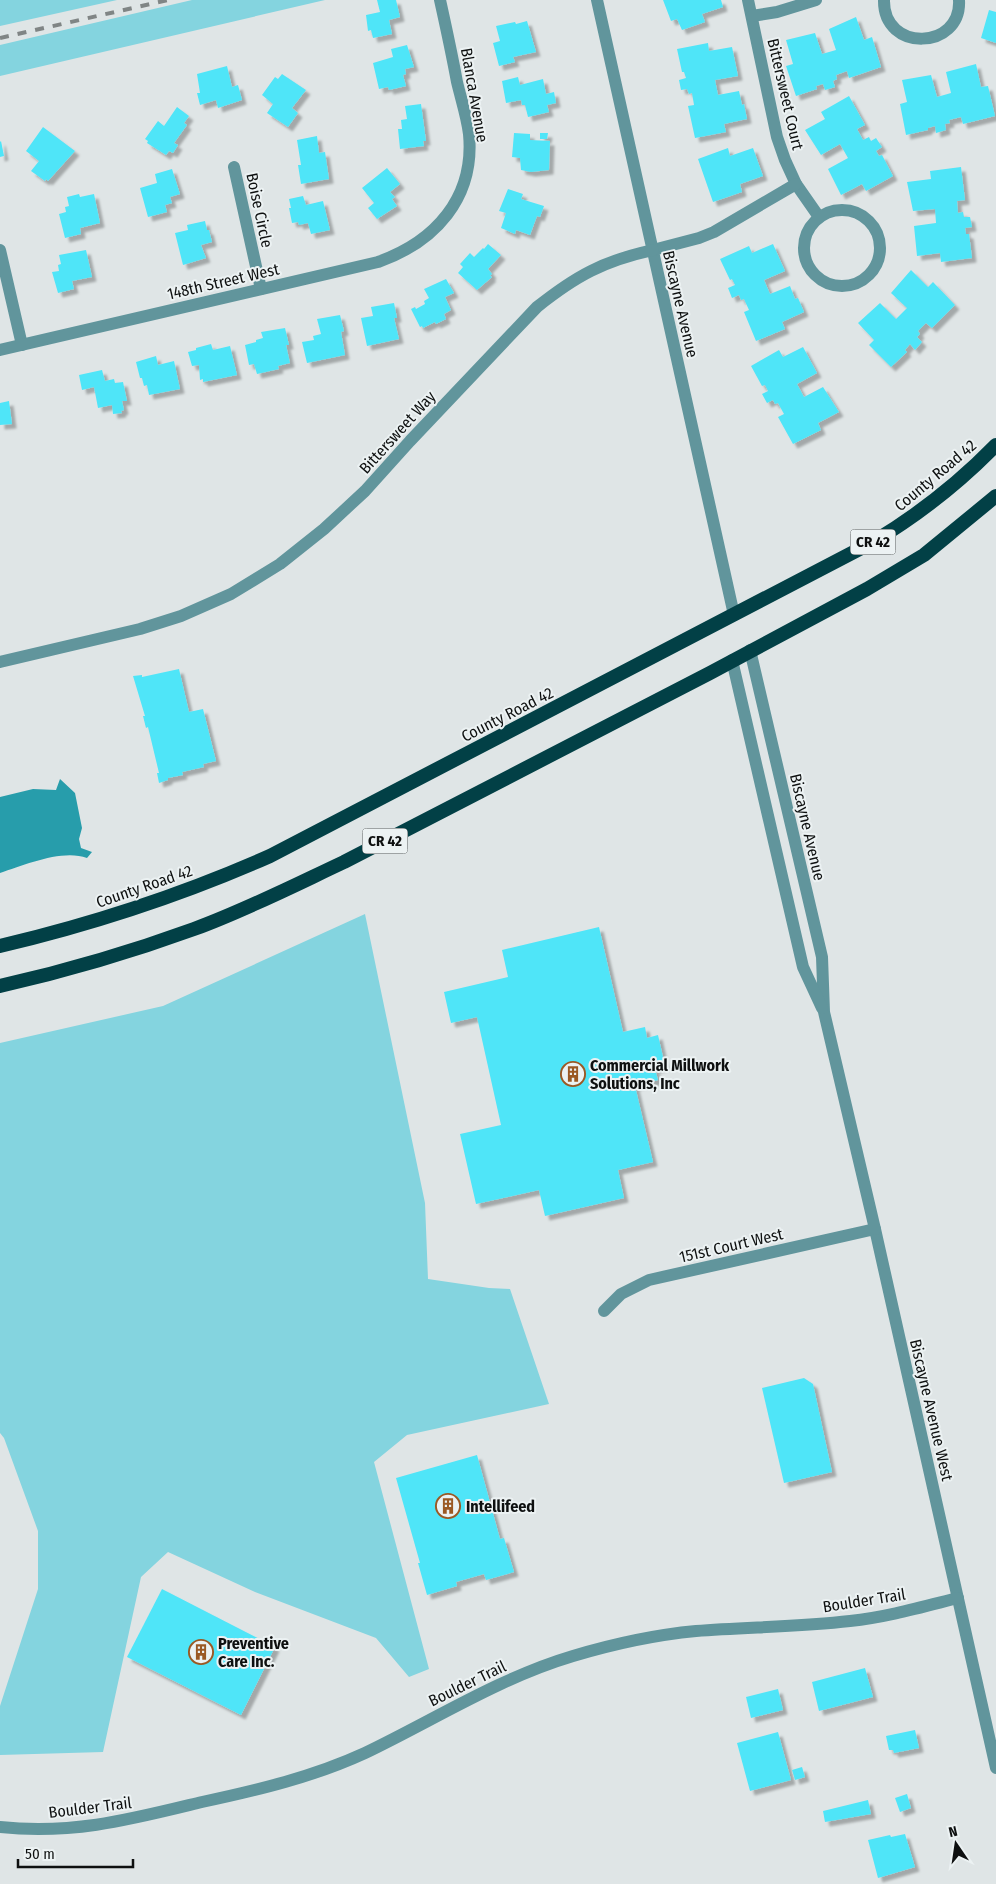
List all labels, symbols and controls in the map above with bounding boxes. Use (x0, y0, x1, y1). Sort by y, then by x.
street label: Bittersweet Court (763, 37, 808, 152)
street label: Blanca Avenue (457, 46, 492, 144)
street label: Boise Circle (242, 171, 277, 249)
street label: Biscayne Avenue (659, 249, 702, 360)
street label: 148th Street West (165, 259, 282, 304)
street label: Bittersweet Way (355, 387, 440, 478)
street label: County Road 42 (891, 436, 980, 515)
road number: CR 42 (850, 530, 896, 554)
street label: County Road 42 (458, 683, 556, 746)
street label: Biscayne Avenue (786, 772, 829, 883)
road number: CR 42 (362, 828, 408, 854)
street label: County Road 42 (93, 861, 195, 912)
place label: Commercial Millwork Solutions, Inc (590, 1056, 730, 1093)
building icon: Commercial Millwork Solutions, Inc (560, 1061, 586, 1087)
street label: 151st Court West (677, 1224, 786, 1267)
street label: Biscayne Avenue West (906, 1337, 957, 1484)
building icon: Intellifeed (435, 1493, 461, 1519)
place label: Intellifeed (466, 1497, 535, 1516)
street label: Boulder Trail (821, 1585, 907, 1616)
place label: Preventive Care Inc. (218, 1634, 289, 1671)
building icon: Preventive Care Inc. (188, 1639, 214, 1665)
street label: Boulder Trail (425, 1657, 509, 1710)
street label: Boulder Trail (47, 1793, 133, 1822)
north arrow (931, 1819, 981, 1869)
text: N (947, 1823, 959, 1841)
scale bar (18, 1836, 132, 1868)
text: 50 m (25, 1845, 55, 1863)

